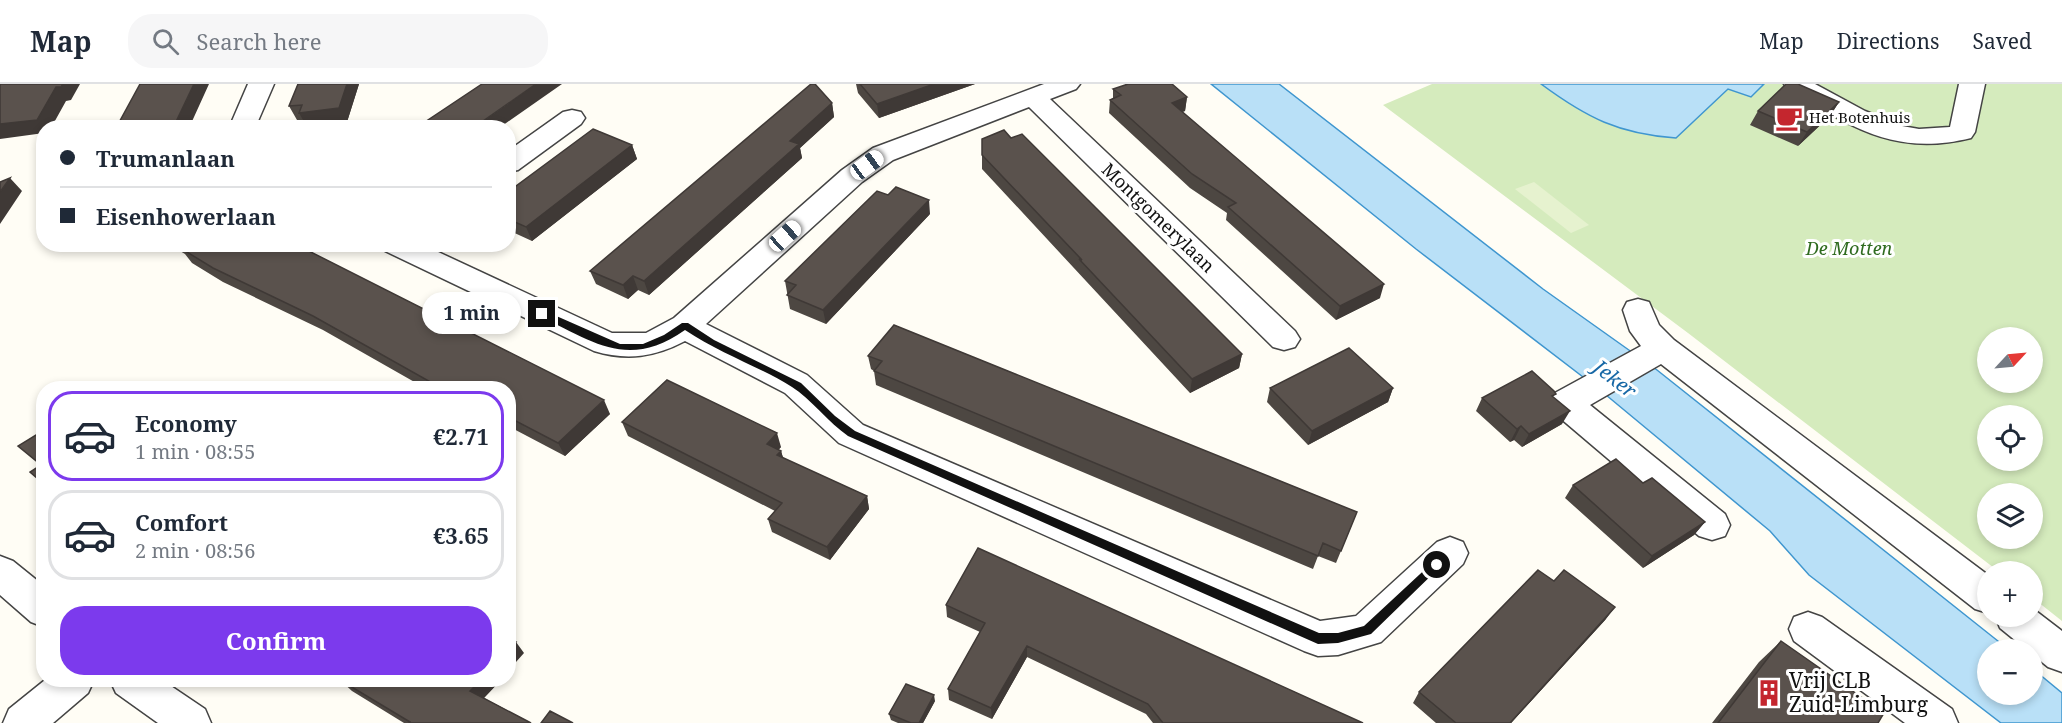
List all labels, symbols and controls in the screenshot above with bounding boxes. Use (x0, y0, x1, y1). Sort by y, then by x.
search box (128, 14, 548, 68)
text: Map (30, 22, 92, 60)
icon: search (149, 25, 182, 58)
text: Search here (197, 26, 321, 56)
text: Map (1759, 27, 1804, 55)
text: Directions (1837, 27, 1939, 55)
text: Saved (1972, 27, 2032, 55)
cafe icon: Het Botenhuis (1774, 103, 1804, 133)
place label: Het Botenhuis (1809, 107, 1910, 127)
text: Trumanlaan (96, 143, 235, 173)
car (847, 147, 887, 183)
street label: Montgomerylaan (1097, 157, 1221, 278)
text: Eisenhowerlaan (96, 201, 276, 231)
car (766, 217, 804, 255)
park label: De Motten (1805, 236, 1893, 260)
callout: 1 min (422, 293, 521, 335)
text: 1 min (443, 299, 500, 326)
route end (528, 300, 555, 327)
north arrow (1977, 327, 2043, 393)
map controls (1977, 327, 2043, 705)
water label: Jeker (1585, 351, 1643, 404)
button: locate (1977, 405, 2043, 471)
text: Economy (135, 408, 237, 438)
icon: car (63, 409, 117, 463)
text: €2.71 (433, 421, 489, 451)
text: 1 min · 08:55 (135, 438, 255, 465)
button: layers (1977, 483, 2043, 549)
text: Comfort (135, 507, 228, 537)
icon: car (63, 508, 117, 562)
text: €3.65 (433, 520, 489, 550)
text: 2 min · 08:56 (135, 537, 255, 564)
route start (1423, 551, 1450, 578)
button: + (1977, 561, 2043, 627)
button: Confirm (60, 606, 492, 675)
button: − (1977, 639, 2043, 705)
place label: Vrij CLB Zuid-Limburg (1789, 666, 1929, 718)
building icon: Vrij CLB Zuid-Limburg (1754, 678, 1784, 708)

